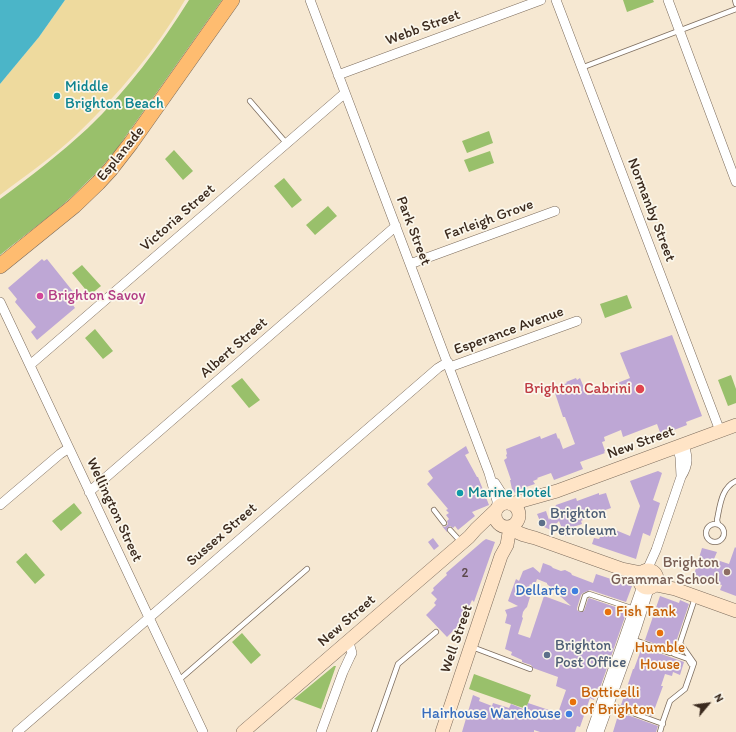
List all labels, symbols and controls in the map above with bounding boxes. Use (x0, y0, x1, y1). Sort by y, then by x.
street label: Webb Street (383, 6, 463, 50)
place label: Middle Brighton Beach (65, 78, 164, 113)
marker: Middle Brighton Beach (52, 91, 62, 101)
street label: Esplanade (93, 123, 149, 185)
street label: Normanby Street (623, 156, 679, 264)
street label: Victoria Street (137, 181, 219, 255)
street label: Park Street (392, 194, 434, 268)
street label: Farleigh Grove (442, 196, 536, 244)
place label: Brighton Savoy (48, 287, 145, 305)
marker: Brighton Savoy (35, 291, 45, 301)
street label: Esperance Avenue (452, 303, 566, 359)
street label: Albert Street (197, 314, 271, 382)
place label: Brighton Cabrini (524, 380, 631, 398)
marker: Brighton Cabrini (634, 383, 646, 395)
street label: New Street (605, 422, 677, 464)
street label: Wellington Street (82, 455, 146, 565)
place label: Marine Hotel (468, 484, 551, 502)
marker: Marine Hotel (455, 488, 465, 498)
street label: Sussex Street (183, 499, 261, 571)
place label: Brighton Petroleum (550, 505, 617, 540)
marker: Brighton Petroleum (537, 518, 547, 528)
place label: Brighton Grammar School (611, 554, 719, 589)
house number: 2 (462, 566, 468, 582)
marker: Brighton Grammar School (722, 567, 732, 577)
place label: Dellarte (515, 582, 567, 600)
marker: Dellarte (570, 586, 580, 596)
street label: New Street (314, 591, 380, 651)
street label: Well Street (437, 603, 477, 675)
place label: Fish Tank (616, 603, 676, 621)
marker: Fish Tank (603, 607, 613, 617)
marker: Humble House (655, 628, 665, 638)
place label: Brighton Post Office (555, 637, 626, 672)
place label: Humble House (635, 639, 685, 674)
marker: Brighton Post Office (542, 650, 552, 660)
place label: Botticelli of Brighton (581, 684, 654, 719)
north arrow (688, 684, 728, 724)
text: N (711, 692, 726, 704)
marker: Botticelli of Brighton (568, 697, 578, 707)
place label: Hairhouse Warehouse (422, 705, 561, 723)
marker: Hairhouse Warehouse (564, 709, 574, 719)

